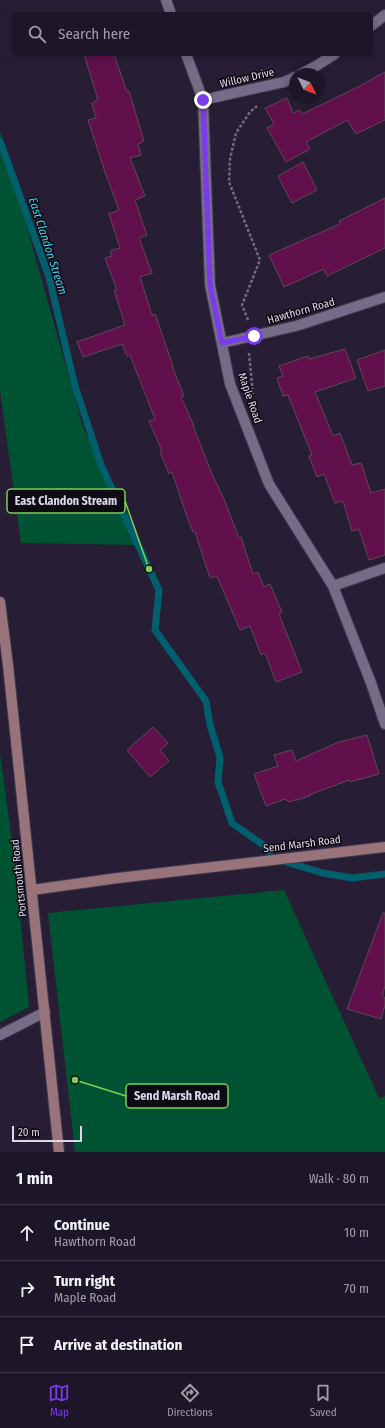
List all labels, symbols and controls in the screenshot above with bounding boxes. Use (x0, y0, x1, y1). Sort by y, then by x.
search box (12, 12, 373, 56)
icon: search (26, 23, 48, 45)
text: Search here (58, 25, 130, 43)
street label: Willow Drive (218, 65, 276, 91)
north arrow (289, 68, 325, 104)
route end (194, 91, 212, 109)
water label: East Clandon Stream (26, 196, 70, 296)
street label: Hawthorn Road (266, 295, 336, 327)
route start (245, 327, 263, 345)
street label: Maple Road (235, 371, 265, 425)
callout: East Clandon Stream (7, 489, 125, 513)
text: East Clandon Stream (15, 494, 117, 508)
street label: Send Marsh Road (263, 833, 341, 855)
street label: Portsmouth Road (8, 838, 30, 918)
callout: Send Marsh Road (126, 1084, 228, 1108)
text: Send Marsh Road (134, 1089, 220, 1103)
scale bar (12, 1124, 82, 1143)
text: 20 m (18, 1126, 40, 1139)
text: 1 min (16, 1168, 53, 1189)
text: Walk · 80 m (309, 1171, 369, 1186)
text: Continue (54, 1216, 110, 1234)
icon: ahead (16, 1222, 38, 1244)
text: 10 m (344, 1225, 369, 1240)
text: Hawthorn Road (54, 1234, 136, 1249)
text: Turn right (54, 1272, 115, 1290)
icon: right (16, 1278, 38, 1300)
text: 70 m (344, 1281, 369, 1296)
text: Maple Road (54, 1290, 116, 1305)
icon: arrive (16, 1334, 38, 1356)
text: Arrive at destination (54, 1336, 182, 1354)
tab: Map (48, 1382, 70, 1419)
tab: Directions (167, 1382, 213, 1419)
tab: Saved (310, 1382, 337, 1419)

